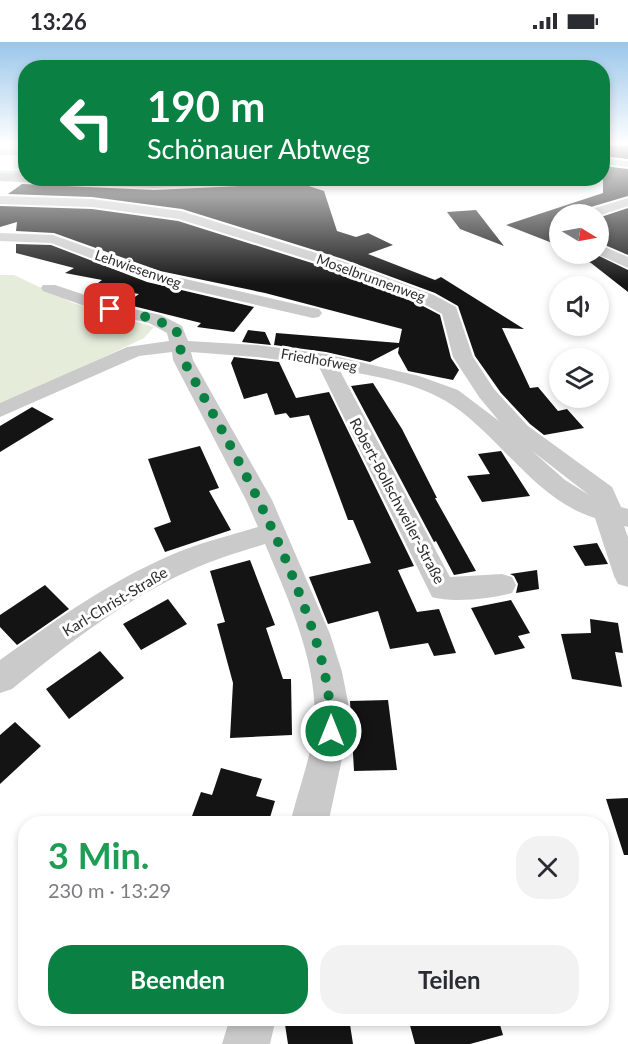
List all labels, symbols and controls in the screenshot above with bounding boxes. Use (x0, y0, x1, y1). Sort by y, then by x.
text: 13:26 (30, 8, 87, 35)
text: 190 m (147, 81, 265, 131)
icon: left (48, 84, 126, 162)
text: Schönauer Abtweg (147, 132, 370, 165)
north arrow (549, 204, 609, 264)
map controls (549, 204, 609, 408)
street label: Lehwiesenweg (93, 246, 184, 291)
street label: Moselbrunnenweg (314, 250, 428, 305)
button: sound (549, 276, 609, 336)
pin (84, 283, 135, 334)
icon: arrive (93, 292, 126, 325)
street label: Friedhofweg (280, 344, 359, 375)
button: layers (549, 348, 609, 408)
street label: Robert-Bollschweiler-Straße (346, 415, 449, 587)
street label: Karl-Christ-Straße (59, 563, 170, 640)
position arrow (299, 699, 363, 763)
text: 3 Min. (48, 833, 149, 877)
button: close (516, 836, 579, 899)
text: 230 m · 13:29 (48, 878, 171, 902)
button: Beenden (48, 945, 308, 1014)
button: Teilen (320, 945, 579, 1014)

